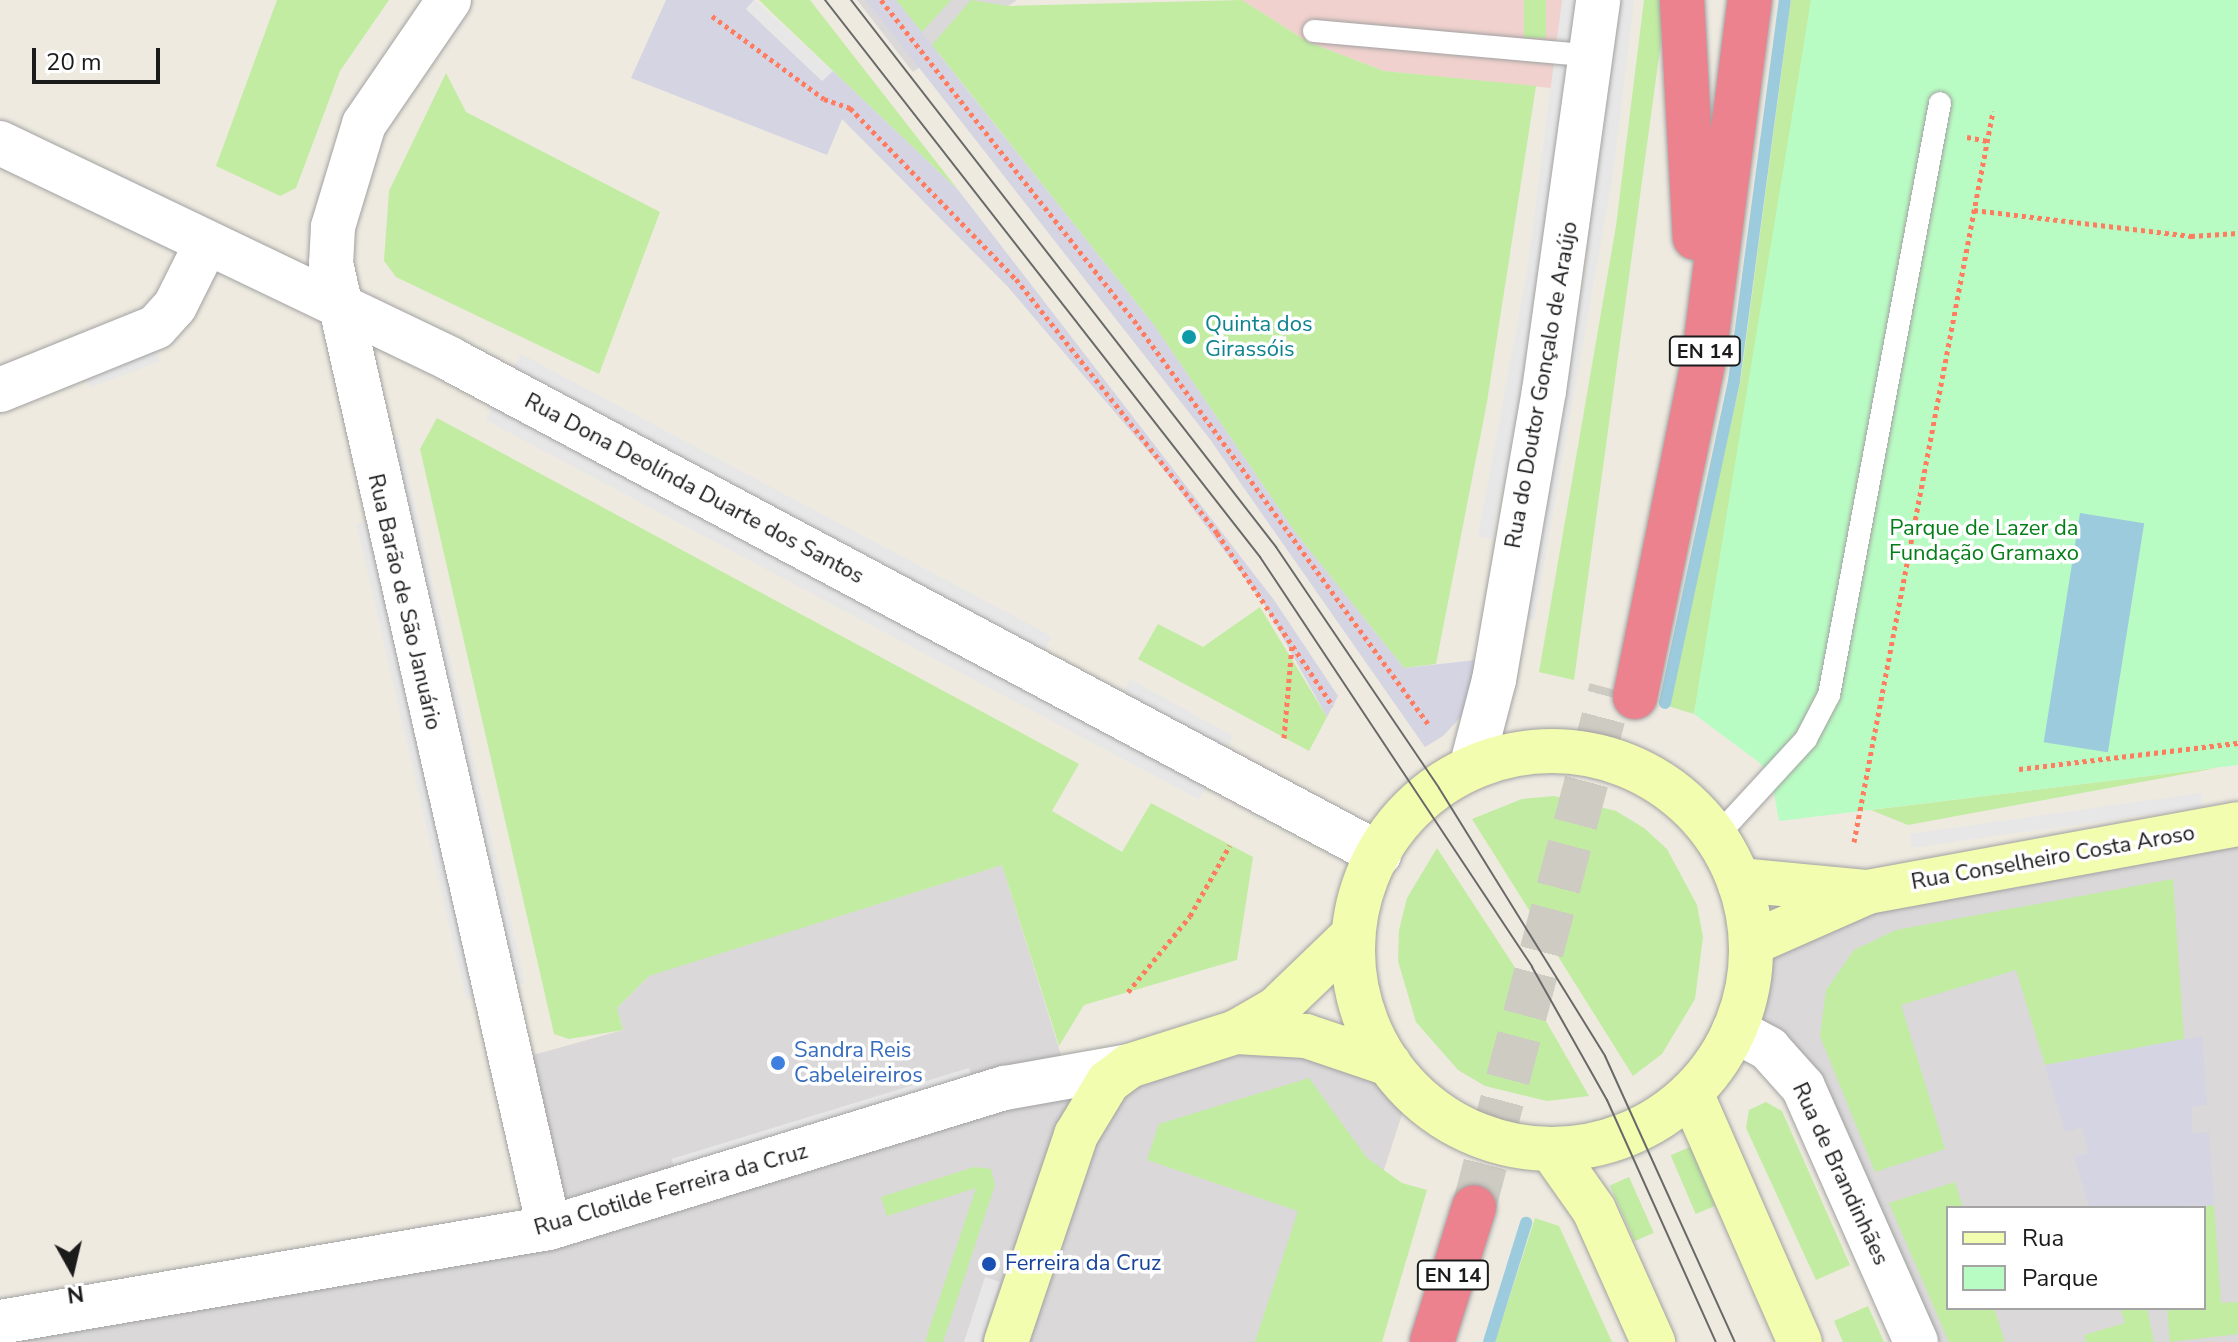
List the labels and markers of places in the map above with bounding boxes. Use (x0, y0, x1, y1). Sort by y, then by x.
place label: Quinta dos Girassóis (1205, 311, 1312, 362)
marker: Quinta dos Girassóis (1180, 328, 1198, 346)
place label: Sandra Reis Cabeleireiros (794, 1037, 923, 1088)
marker: Sandra Reis Cabeleireiros (769, 1054, 787, 1072)
place label: Ferreira da Cruz (1005, 1251, 1161, 1277)
marker: Ferreira da Cruz (980, 1255, 998, 1273)

